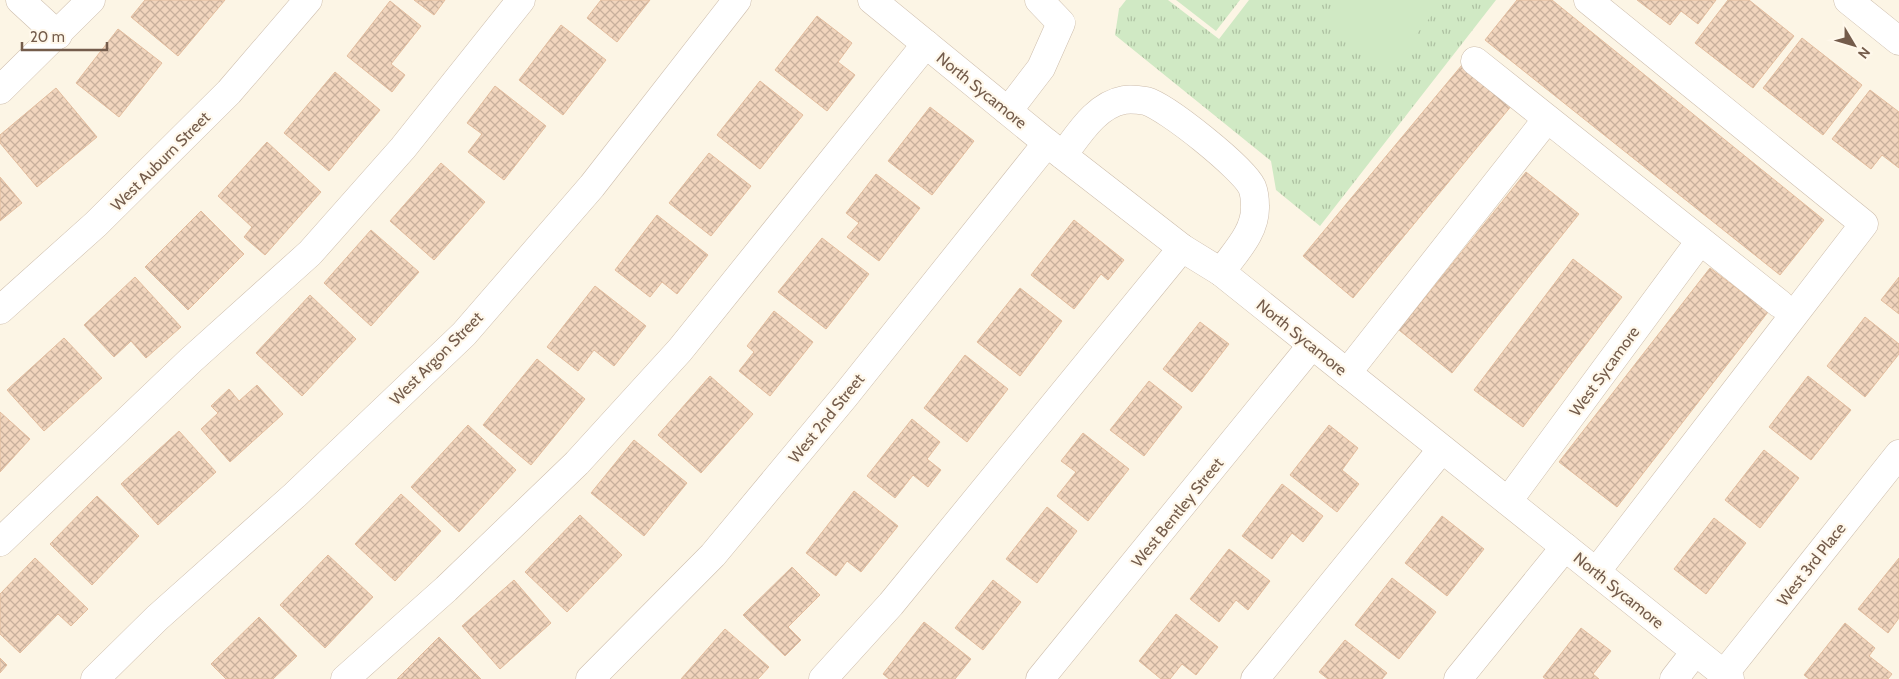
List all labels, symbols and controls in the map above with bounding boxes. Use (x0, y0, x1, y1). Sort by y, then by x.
scale bar (22, 20, 108, 52)
north arrow (1829, 20, 1879, 70)
text: 20 m (30, 28, 65, 46)
text: N (1854, 44, 1874, 62)
street label: North Sycamore (933, 48, 1031, 133)
street label: West Auburn Street (107, 107, 214, 215)
street label: North Sycamore (1253, 295, 1351, 380)
street label: West Argon Street (386, 308, 487, 409)
street label: West Sycamore (1566, 323, 1643, 420)
street label: West 2nd Street (785, 369, 869, 467)
street label: West Bentley Street (1128, 453, 1228, 571)
street label: West 3rd Place (1773, 519, 1850, 610)
street label: North Sycamore (1570, 548, 1668, 633)

